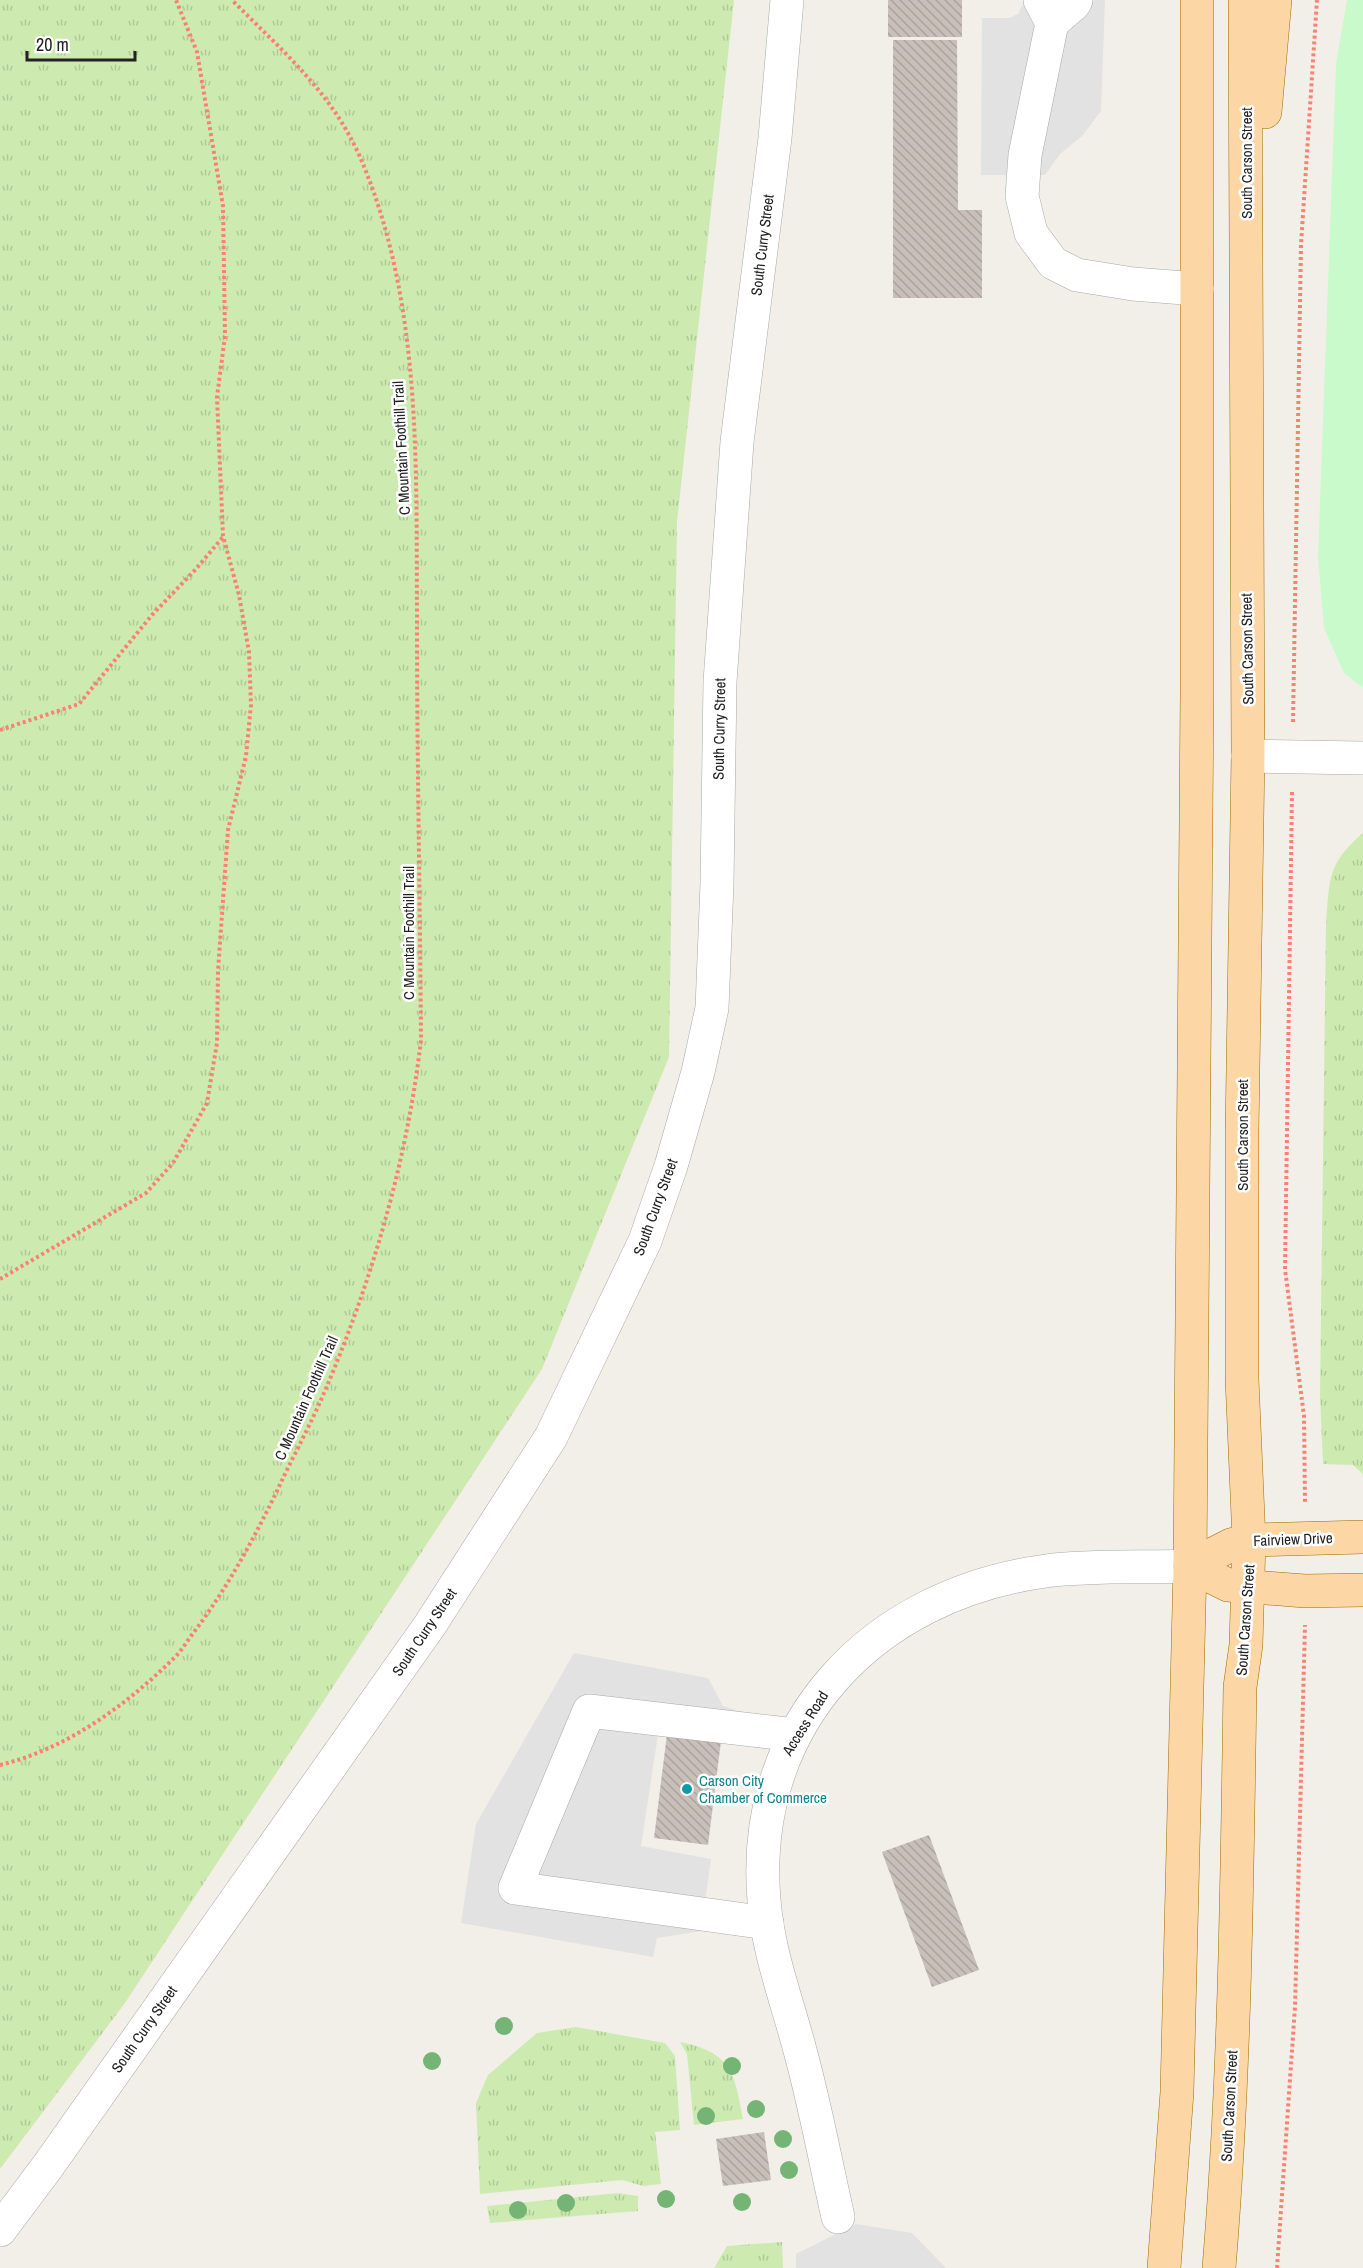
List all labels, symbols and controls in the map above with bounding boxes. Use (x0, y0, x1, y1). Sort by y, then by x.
scale bar (27, 24, 135, 62)
text: 20 m (36, 32, 69, 57)
street label: South Carson Street (1236, 107, 1257, 219)
street label: South Curry Street (745, 193, 779, 297)
street label: C Mountain Foothill Trail (387, 380, 415, 516)
street label: South Carson Street (1236, 593, 1258, 705)
street label: South Curry Street (708, 677, 730, 780)
street label: C Mountain Foothill Trail (398, 866, 419, 1000)
street label: South Carson Street (1232, 1079, 1253, 1191)
street label: South Curry Street (628, 1155, 682, 1258)
street label: C Mountain Foothill Trail (269, 1332, 343, 1464)
street label: Fairview Drive (1253, 1527, 1333, 1551)
street label: South Carson Street (1231, 1563, 1259, 1676)
street label: South Curry Street (387, 1583, 462, 1680)
street label: Access Road (776, 1687, 833, 1760)
place label: Carson City Chamber of Commerce (699, 1770, 827, 1808)
marker: Carson City Chamber of Commerce (680, 1782, 694, 1796)
street label: South Curry Street (106, 1981, 182, 2077)
street label: South Carson Street (1216, 2049, 1242, 2162)

